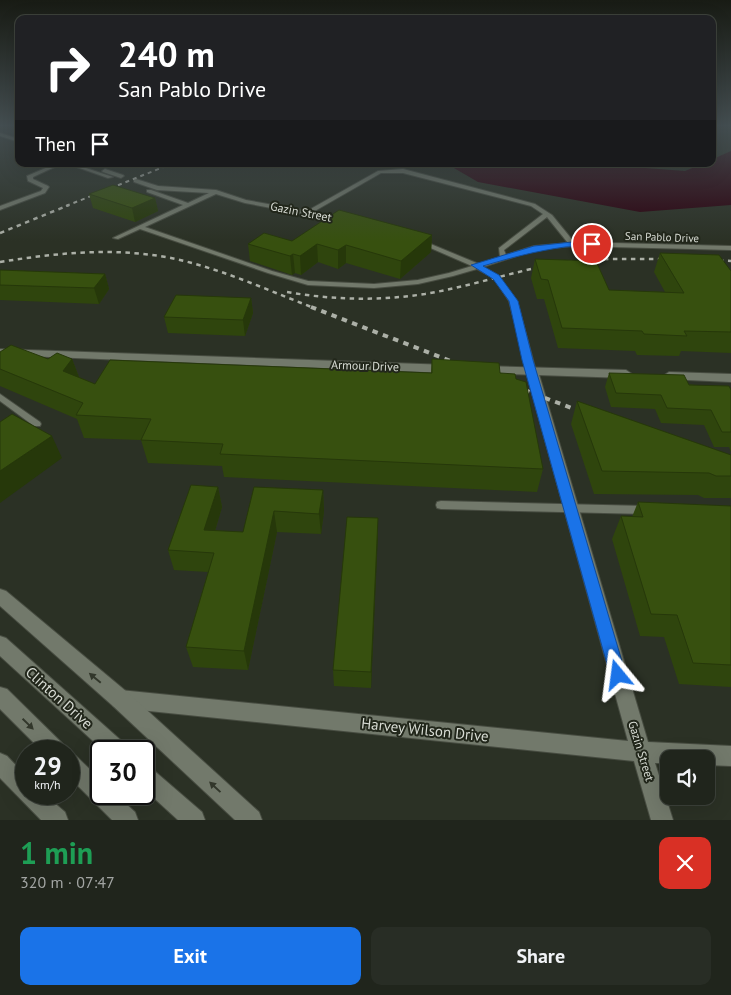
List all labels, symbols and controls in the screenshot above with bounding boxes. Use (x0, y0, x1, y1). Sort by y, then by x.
text: 240 m (118, 31, 215, 77)
icon: right (35, 35, 100, 100)
text: San Pablo Drive (118, 75, 266, 103)
icon: arrive (86, 130, 114, 158)
text: Then (35, 132, 76, 156)
street label: Gazin Street (269, 198, 333, 225)
pin (571, 223, 613, 265)
street label: San Pablo Drive (625, 229, 700, 245)
icon: arrive (578, 230, 606, 258)
street label: Armour Drive (331, 357, 399, 374)
position arrow (591, 648, 643, 700)
street label: Clinton Drive (22, 662, 97, 733)
one-way arrow (89, 672, 102, 683)
street label: Harvey Wilson Drive (360, 713, 490, 746)
one-way arrow (22, 717, 34, 729)
street label: Gazin Street (625, 719, 658, 783)
speed limit sign: 30 (90, 740, 155, 805)
text: 29 (33, 750, 62, 782)
map controls (660, 750, 715, 805)
button: sound (660, 750, 715, 805)
text: km/h (34, 777, 61, 792)
one-way arrow (210, 781, 222, 793)
text: 1 min (20, 833, 93, 872)
button: close (659, 837, 711, 889)
text: 320 m · 07:47 (20, 872, 115, 892)
button: Exit (20, 927, 361, 985)
button: Share (371, 927, 711, 985)

